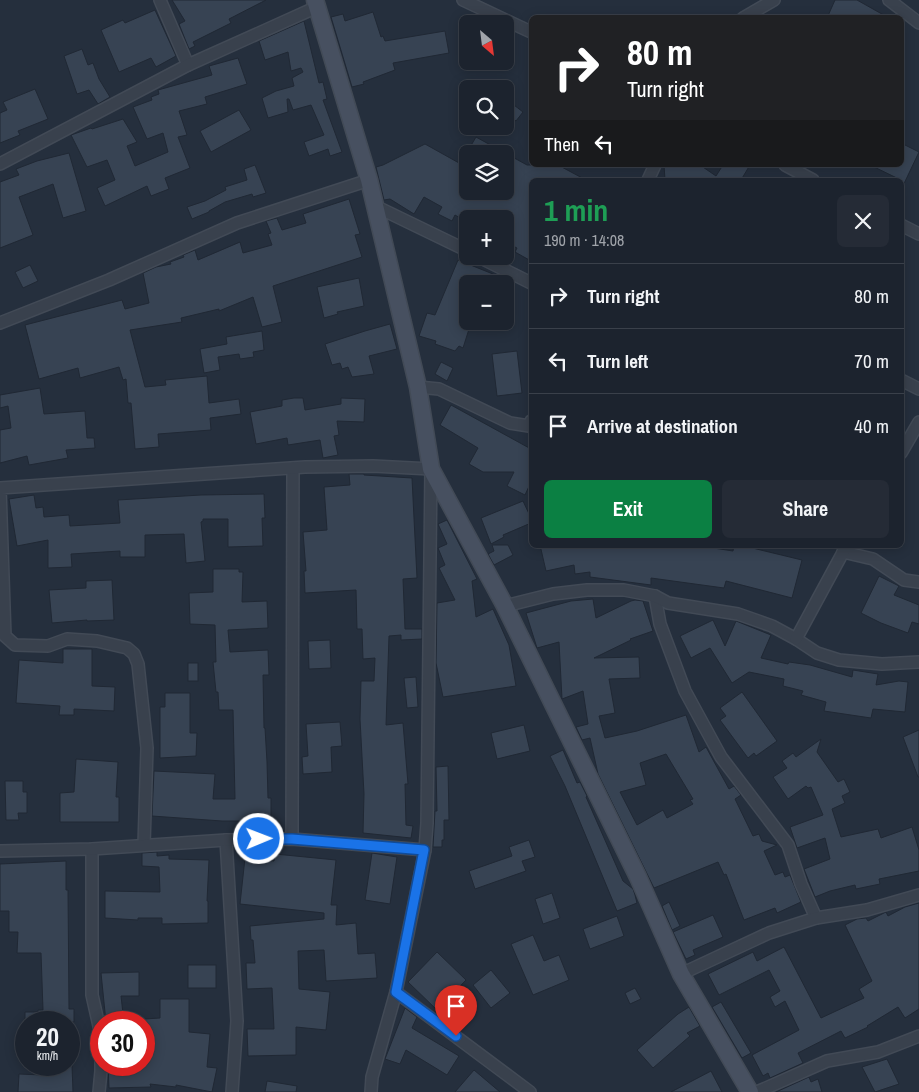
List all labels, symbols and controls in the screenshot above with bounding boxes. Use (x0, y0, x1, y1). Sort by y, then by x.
north arrow (459, 15, 514, 70)
map controls (459, 15, 514, 330)
text: 80 m (627, 29, 692, 76)
icon: right (544, 35, 609, 100)
text: Turn right (627, 74, 704, 104)
button: search (459, 80, 514, 135)
icon: left (590, 130, 618, 158)
text: Then (544, 131, 580, 157)
button: layers (459, 145, 514, 200)
text: 1 min (544, 190, 608, 230)
button: close (837, 195, 889, 247)
button: + (459, 210, 514, 265)
text: 190 m · 14:08 (544, 229, 624, 251)
button: − (459, 275, 514, 330)
icon: right (544, 282, 572, 310)
text: Turn right (587, 283, 659, 309)
text: 80 m (854, 283, 889, 309)
icon: left (544, 347, 572, 375)
text: Turn left (587, 348, 648, 374)
text: 70 m (854, 348, 889, 374)
icon: arrive (544, 412, 572, 440)
text: Arrive at destination (587, 413, 738, 439)
text: 40 m (854, 413, 889, 439)
button: Exit (544, 480, 712, 538)
button: Share (722, 480, 889, 538)
position arrow (232, 812, 284, 864)
pin (435, 985, 477, 1036)
icon: arrive (442, 992, 470, 1020)
speed limit sign: 30 (90, 1011, 155, 1076)
text: 20 (36, 1020, 59, 1054)
text: km/h (37, 1048, 58, 1064)

